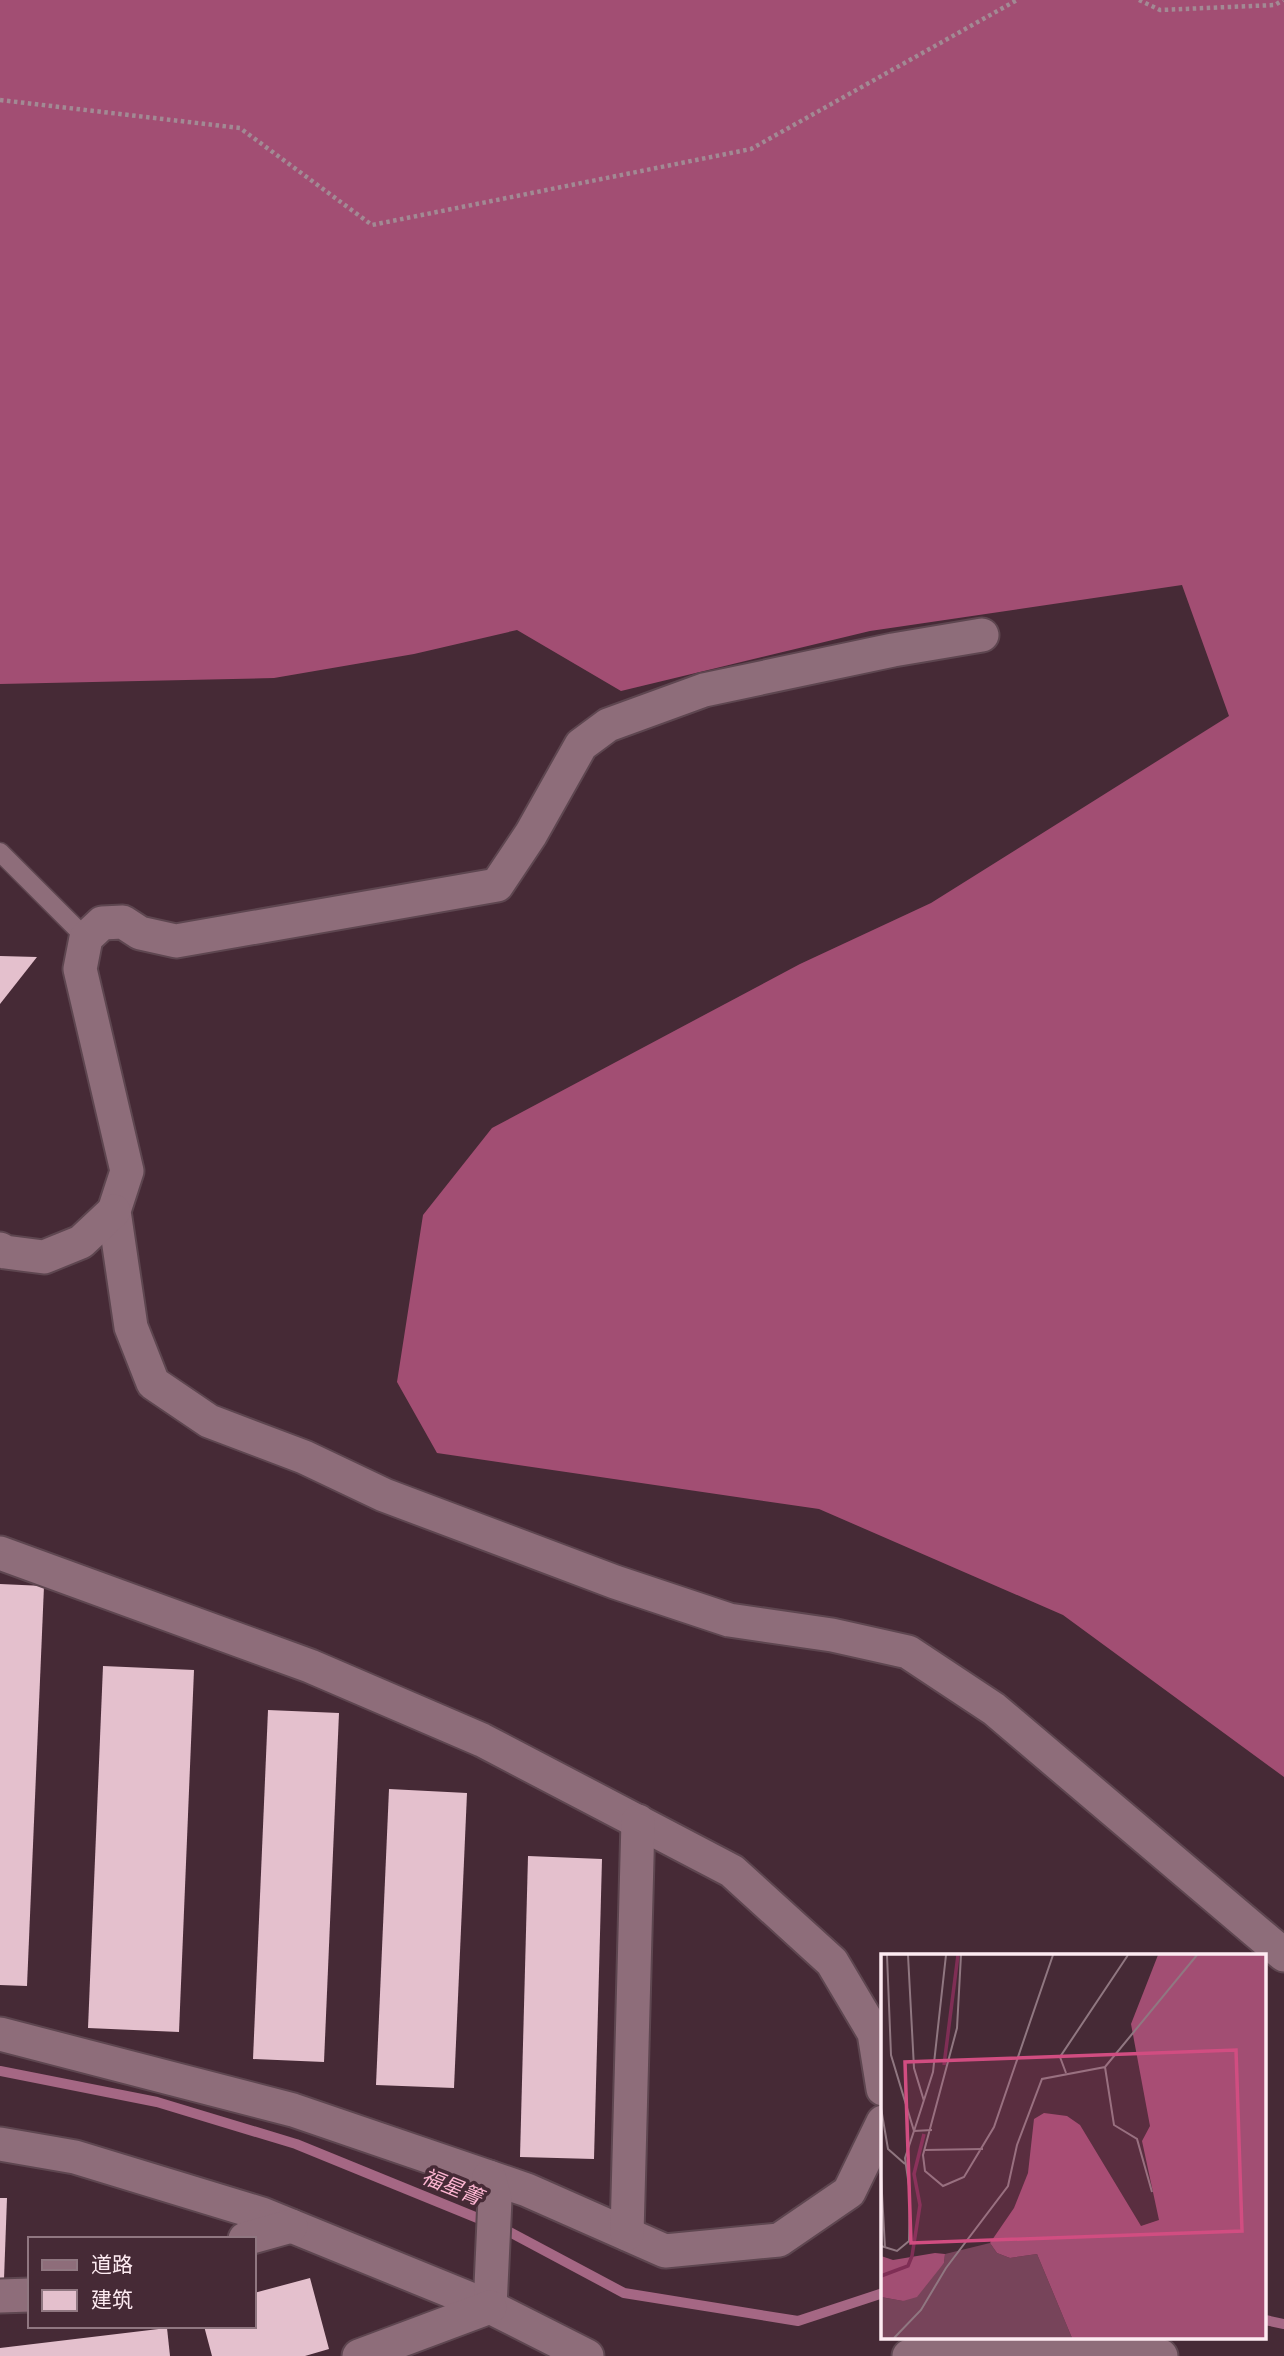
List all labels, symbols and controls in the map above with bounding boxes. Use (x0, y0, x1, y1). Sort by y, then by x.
inset map (881, 1954, 1266, 2338)
water label: 福星箐 (419, 2162, 489, 2210)
legend (28, 2237, 256, 2328)
text: 道路 (91, 2251, 133, 2276)
text: 建筑 (91, 2286, 133, 2311)

